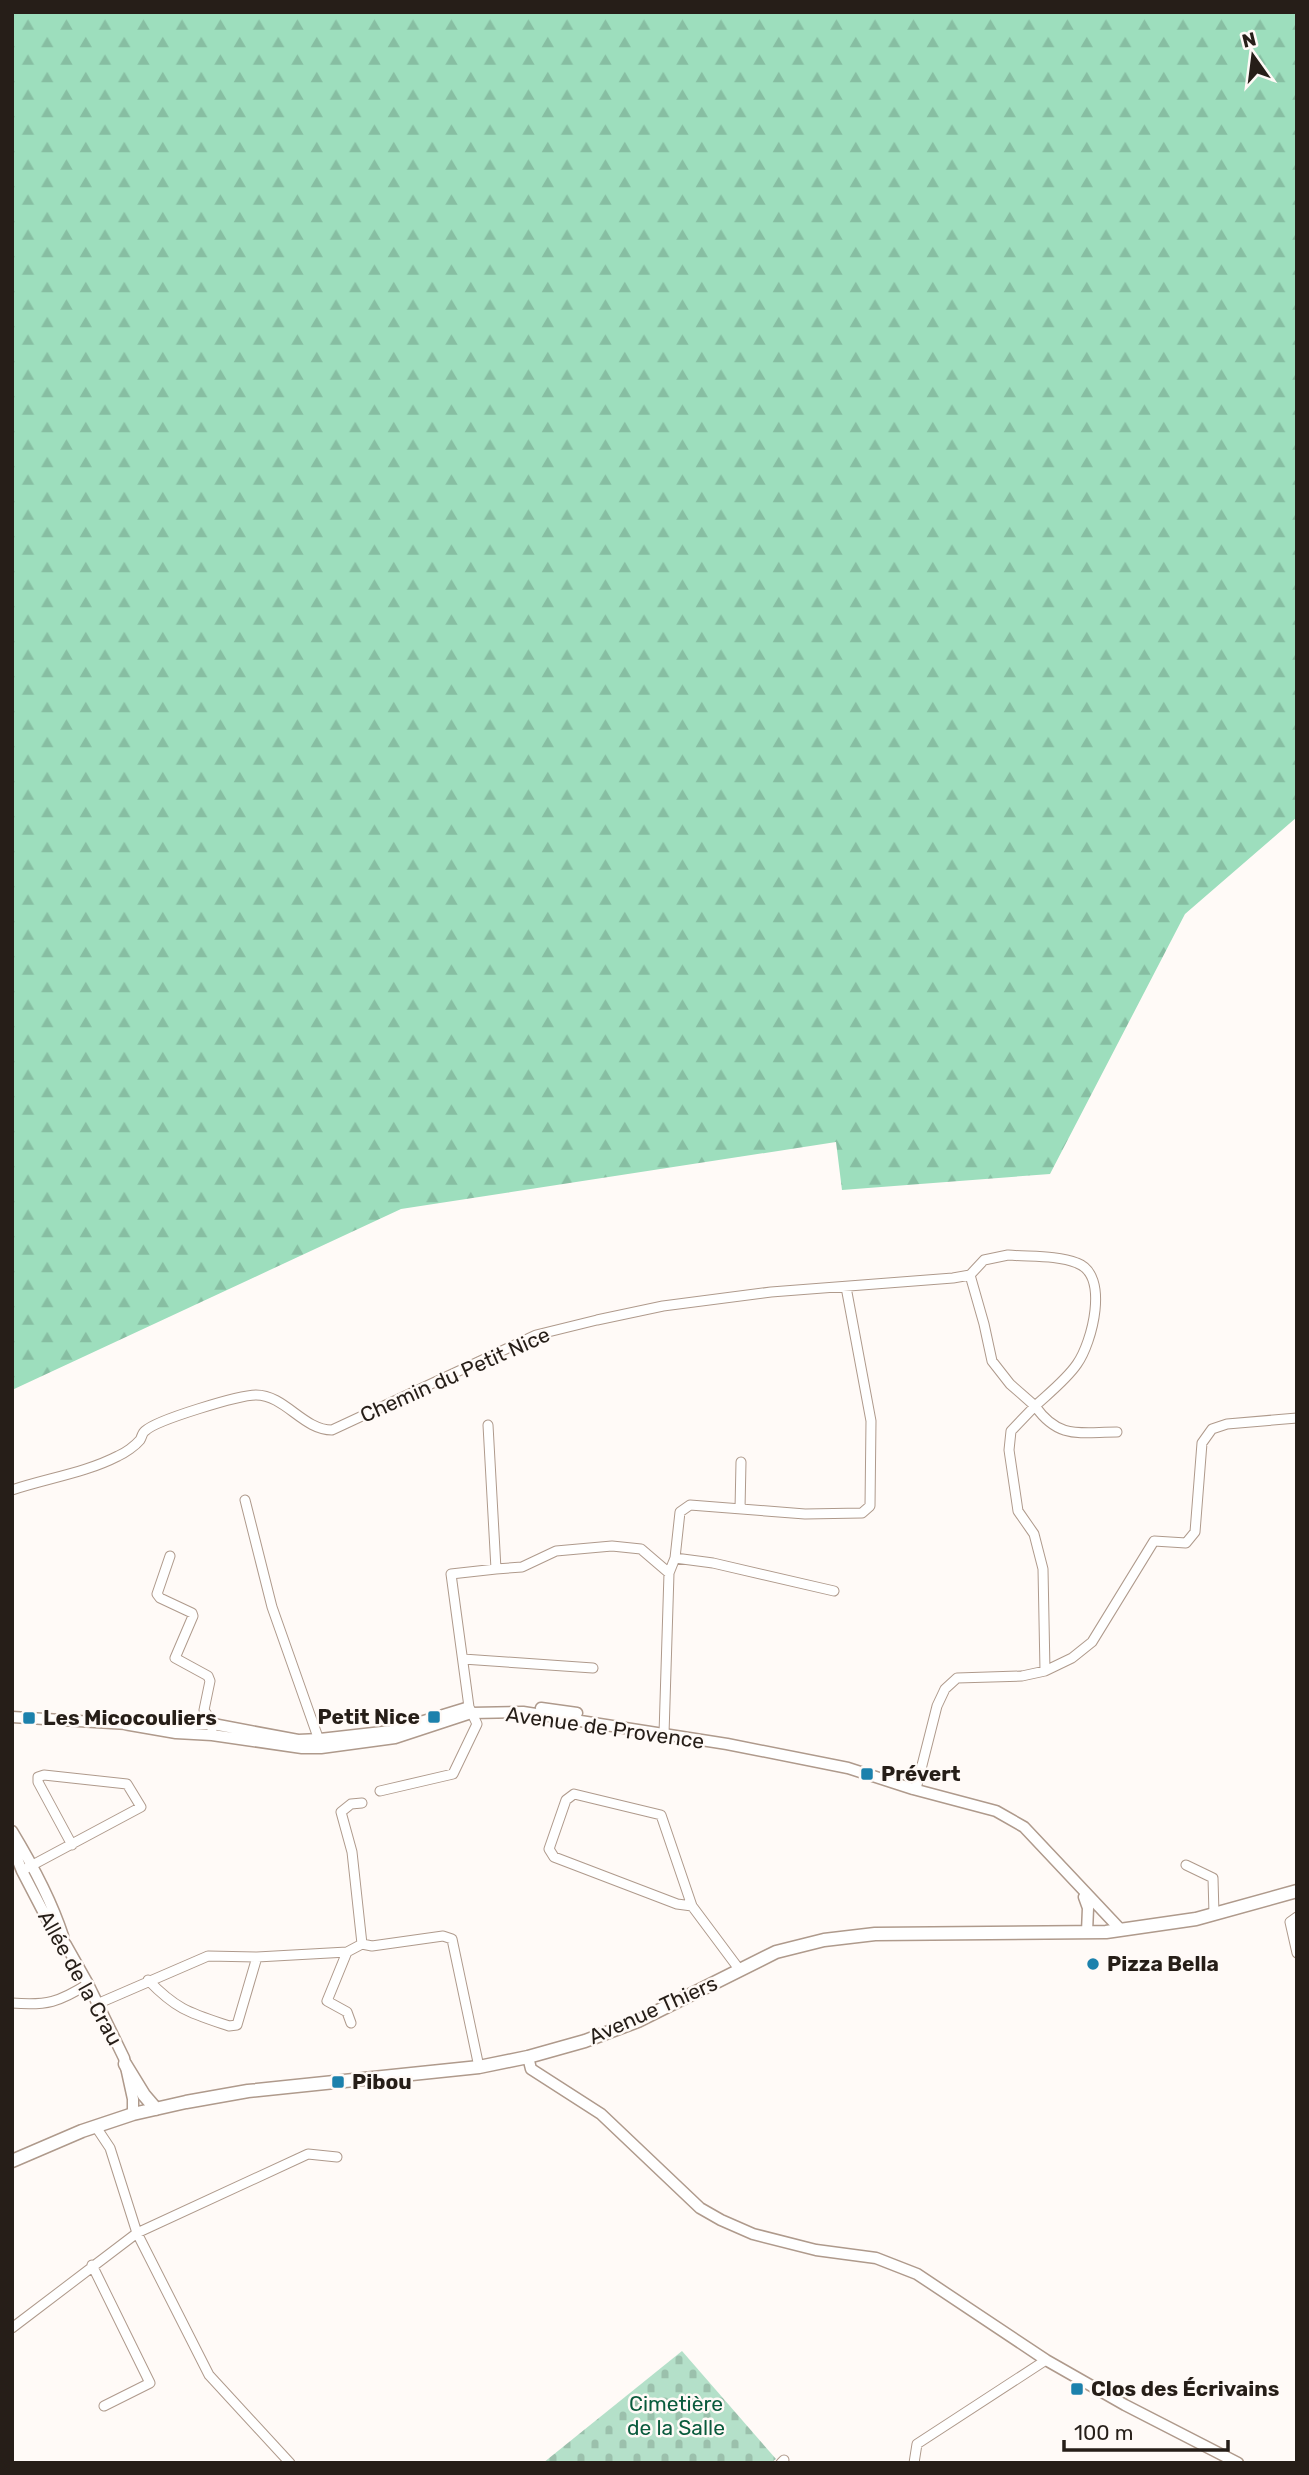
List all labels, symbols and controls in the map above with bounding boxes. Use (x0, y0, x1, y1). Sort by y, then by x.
north arrow (1218, 21, 1288, 91)
text: N (1240, 27, 1258, 53)
street label: Chemin du Petit Nice (356, 1321, 554, 1428)
street label: Avenue de Provence (504, 1701, 706, 1754)
place label: Petit Nice (317, 1704, 420, 1729)
place label: Les Micocouliers (43, 1705, 217, 1730)
marker: Petit Nice (426, 1709, 442, 1725)
marker: Les Micocouliers (21, 1710, 37, 1726)
place label: Prévert (881, 1761, 961, 1786)
marker: Prévert (859, 1766, 875, 1782)
street label: Allée de la Crau (33, 1906, 128, 2050)
place label: Pizza Bella (1107, 1951, 1219, 1976)
marker: Pizza Bella (1085, 1956, 1101, 1972)
street label: Avenue Thiers (585, 1970, 721, 2049)
place label: Pibou (352, 2069, 412, 2094)
marker: Pibou (330, 2074, 346, 2090)
place label: Clos des Écrivains (1091, 2376, 1279, 2401)
marker: Clos des Écrivains (1069, 2381, 1085, 2397)
park label: Cimetière de la Salle (627, 2391, 725, 2440)
scale bar (1064, 2408, 1228, 2452)
text: 100 m (1074, 2420, 1133, 2445)

